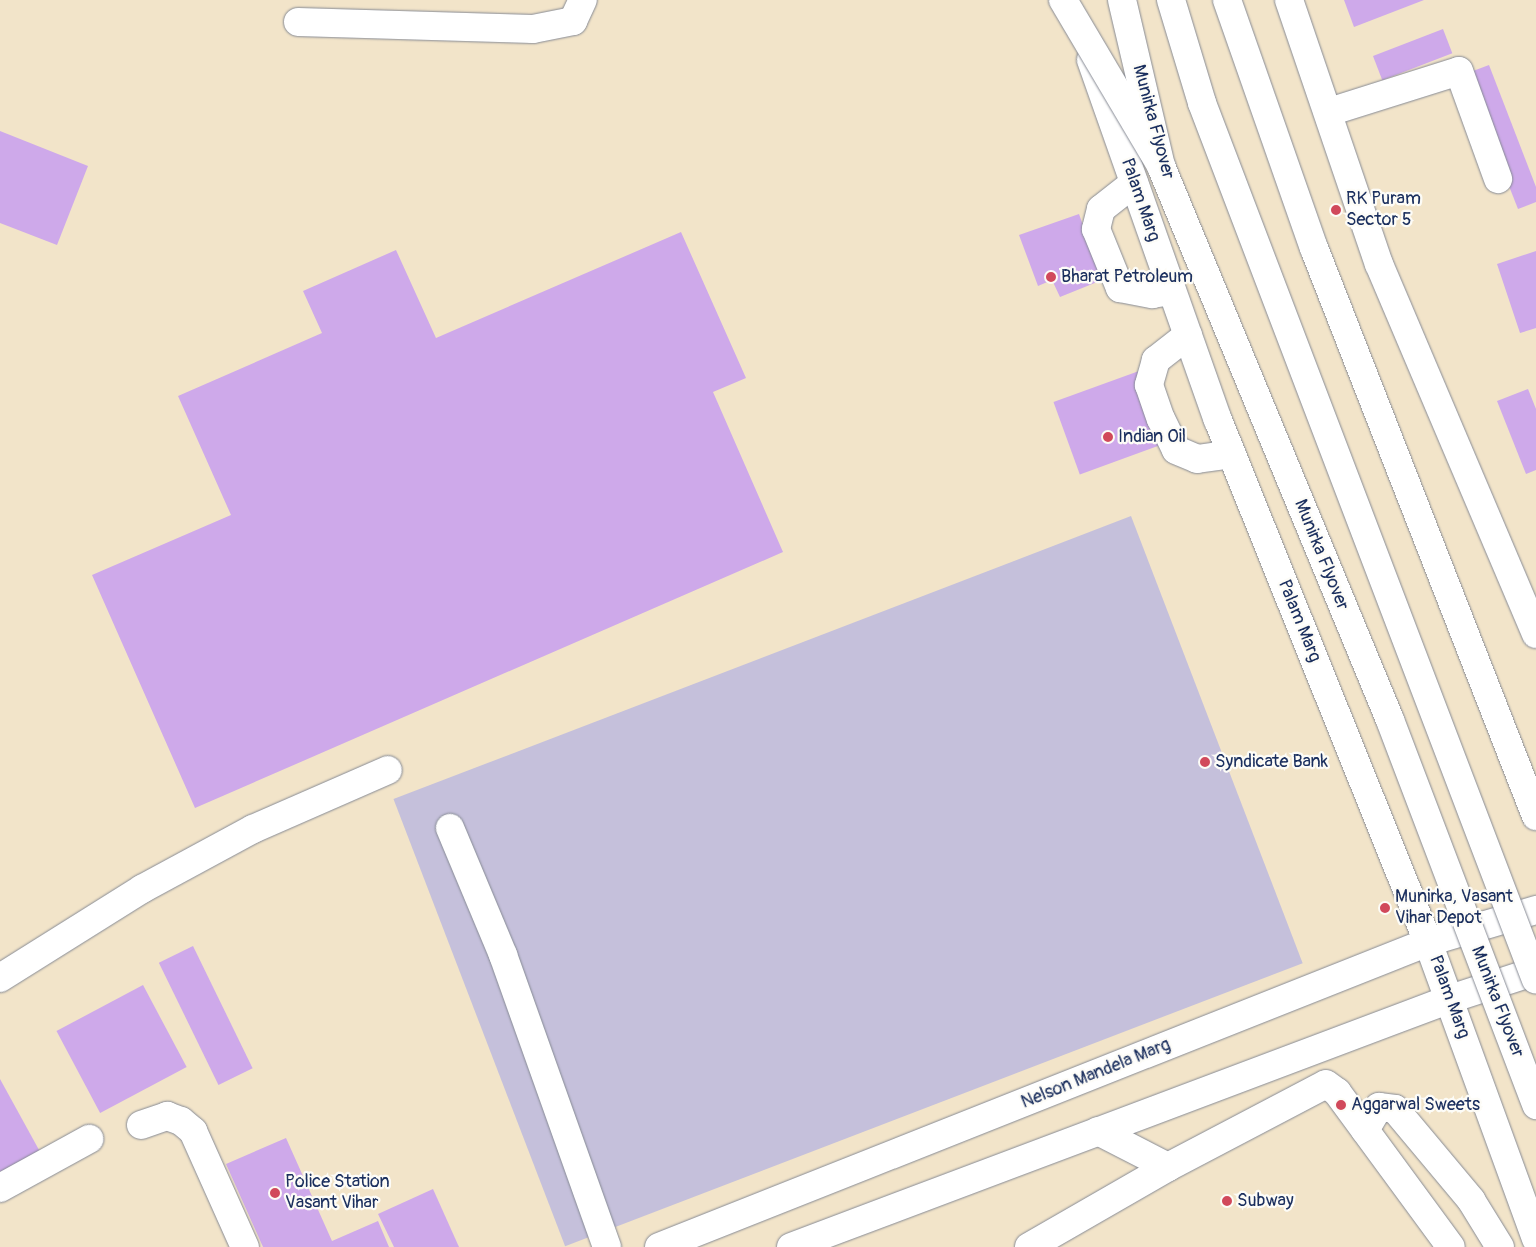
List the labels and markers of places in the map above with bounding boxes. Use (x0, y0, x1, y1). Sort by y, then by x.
place label: RK Puram Sector 5 (1346, 189, 1421, 232)
marker: RK Puram Sector 5 (1330, 204, 1342, 216)
place label: Bharat Petroleum (1061, 266, 1193, 288)
marker: Bharat Petroleum (1045, 271, 1057, 283)
place label: Indian Oil (1118, 426, 1186, 448)
marker: Indian Oil (1102, 431, 1114, 443)
place label: Syndicate Bank (1215, 751, 1328, 773)
marker: Syndicate Bank (1199, 756, 1211, 768)
place label: Munirka, Vasant Vihar Depot (1395, 887, 1513, 930)
marker: Munirka, Vasant Vihar Depot (1379, 902, 1391, 914)
place label: Aggarwal Sweets (1351, 1094, 1480, 1116)
marker: Aggarwal Sweets (1335, 1099, 1347, 1111)
place label: Police Station Vasant Vihar (285, 1172, 390, 1214)
marker: Police Station Vasant Vihar (269, 1187, 281, 1199)
place label: Subway (1237, 1190, 1294, 1212)
marker: Subway (1221, 1195, 1233, 1207)

